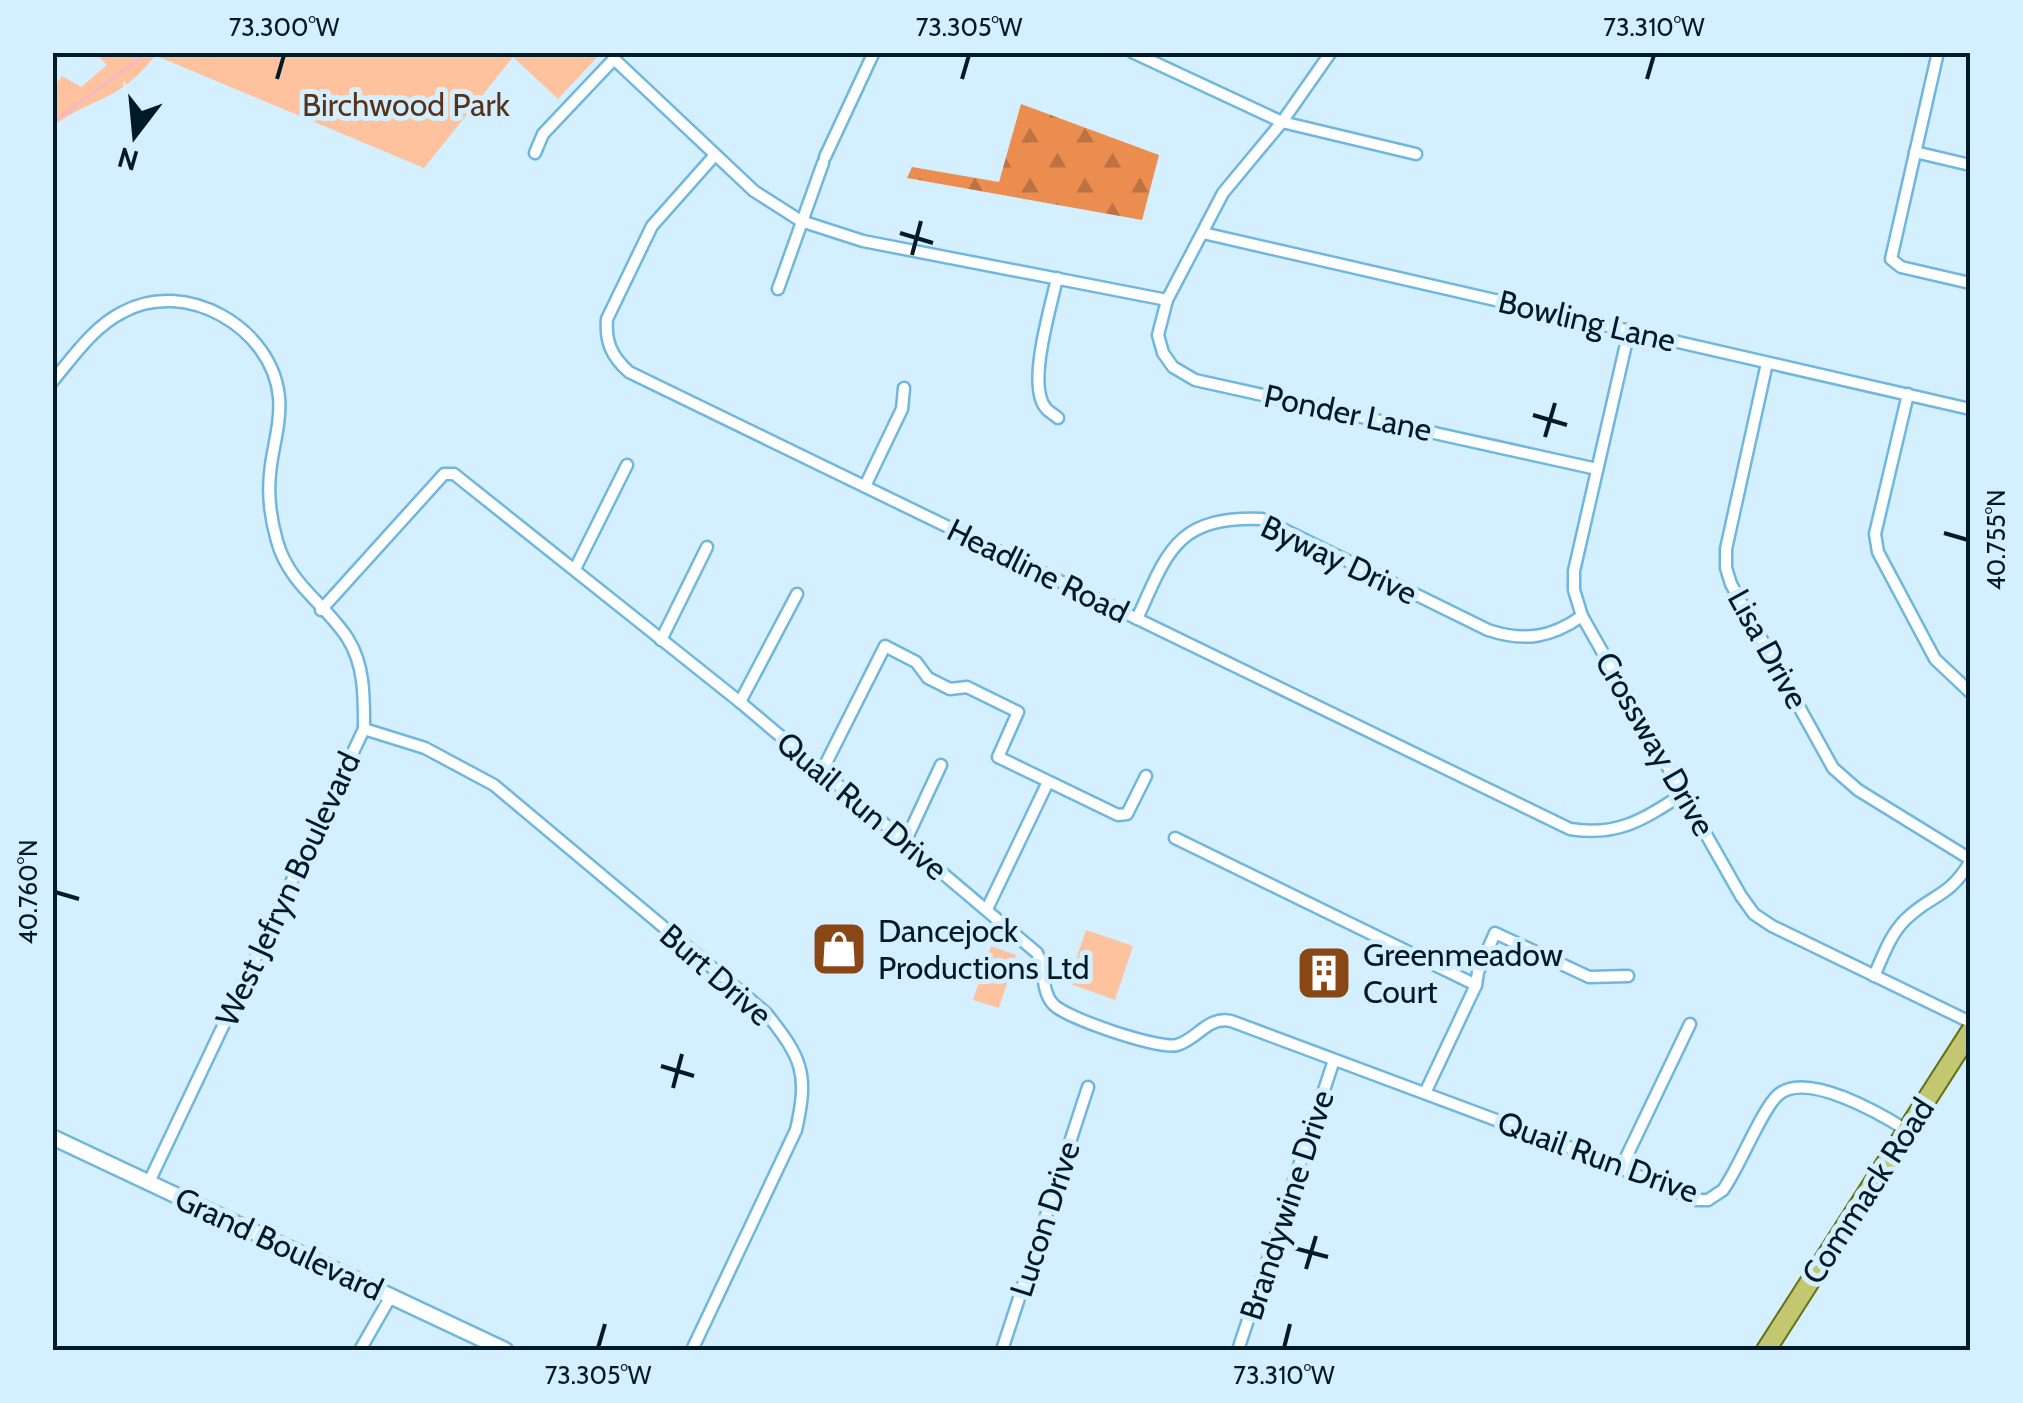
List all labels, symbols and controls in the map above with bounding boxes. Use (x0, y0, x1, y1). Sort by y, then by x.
text: 73.300°W (229, 12, 340, 42)
text: 73.305°W (916, 12, 1023, 42)
text: 73.310°W (1603, 12, 1705, 42)
north arrow (85, 85, 185, 185)
park label: Birchwood Park (302, 85, 511, 124)
text: N (114, 140, 142, 178)
street label: Bowling Lane (1495, 281, 1680, 360)
street label: Ponder Lane (1261, 376, 1436, 449)
text: 40.755°N (1981, 489, 2011, 591)
street label: Byway Drive (1255, 506, 1423, 613)
street label: Headline Road (941, 510, 1135, 631)
street label: Lisa Drive (1720, 582, 1817, 715)
street label: Crossway Drive (1587, 645, 1724, 843)
street label: Quail Run Drive (769, 723, 956, 888)
street label: West Jefryn Boulevard (207, 745, 368, 1032)
text: 40.760°N (13, 839, 43, 945)
place label: Dancejock Productions Ltd (878, 911, 1090, 987)
street label: Burt Drive (652, 915, 780, 1034)
shop icon: Dancejock Productions Ltd (809, 919, 869, 979)
place label: Greenmeadow Court (1363, 935, 1563, 1011)
building icon: Greenmeadow Court (1294, 943, 1354, 1003)
street label: Brandywine Drive (1231, 1085, 1342, 1325)
street label: Commack Road (1793, 1090, 1942, 1291)
street label: Quail Run Drive (1493, 1102, 1704, 1211)
street label: Lucon Drive (1001, 1136, 1088, 1302)
street label: Grand Boulevard (169, 1178, 389, 1309)
text: 73.305°W (545, 1360, 652, 1390)
text: 73.310°W (1233, 1360, 1335, 1390)

